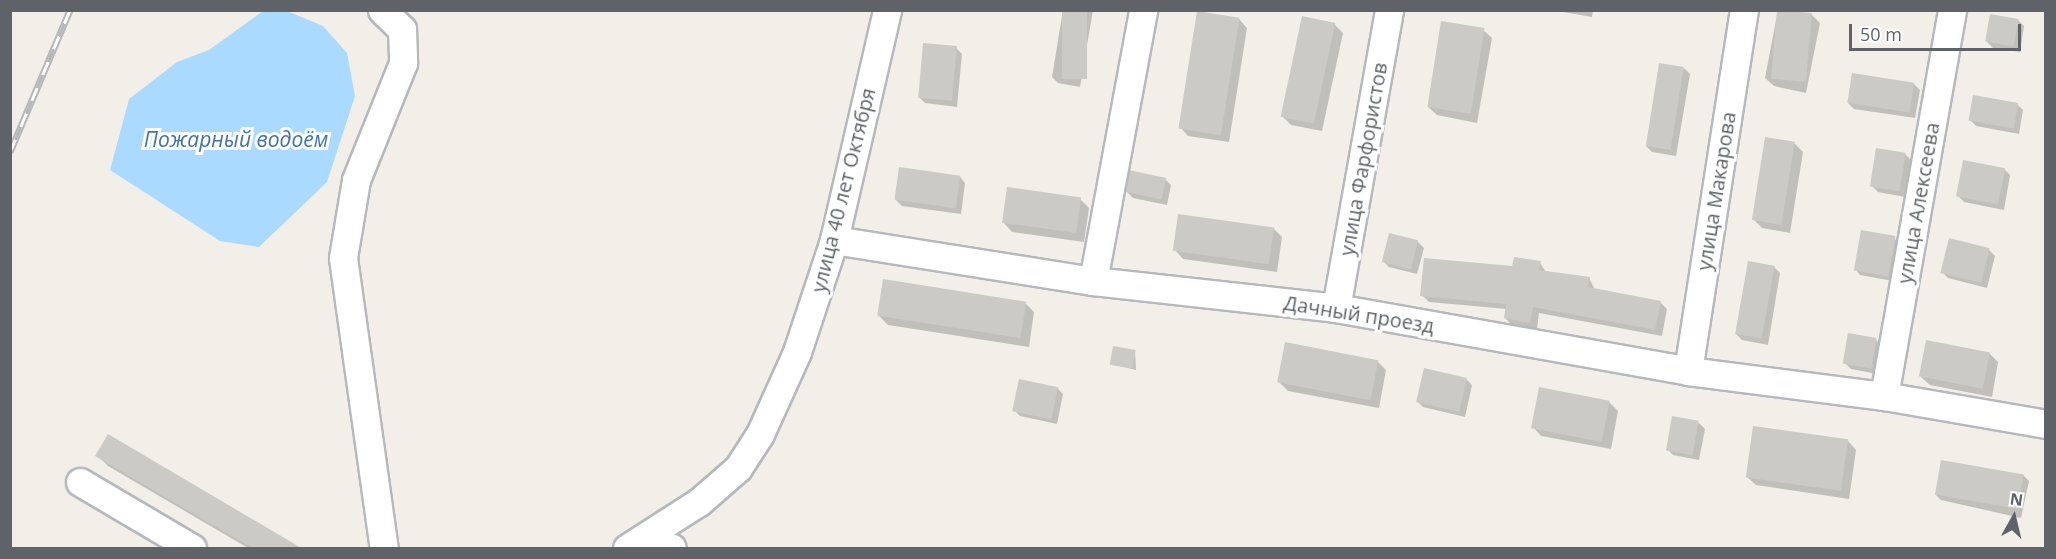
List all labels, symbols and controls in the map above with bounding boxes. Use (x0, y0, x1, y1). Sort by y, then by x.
scale bar (1852, 12, 2024, 50)
text: 50 m (1860, 22, 1902, 46)
street label: улица Фарфористов (1334, 60, 1392, 258)
street label: улица 40 лет Октября (806, 85, 880, 295)
street label: улица Макарова (1692, 110, 1740, 272)
street label: улица Алексеева (1892, 121, 1944, 285)
water label: Пожарный водоём (144, 126, 328, 152)
street label: Дачный проезд (1282, 290, 1436, 338)
north arrow (1984, 487, 2044, 547)
text: N (2009, 487, 2024, 511)

